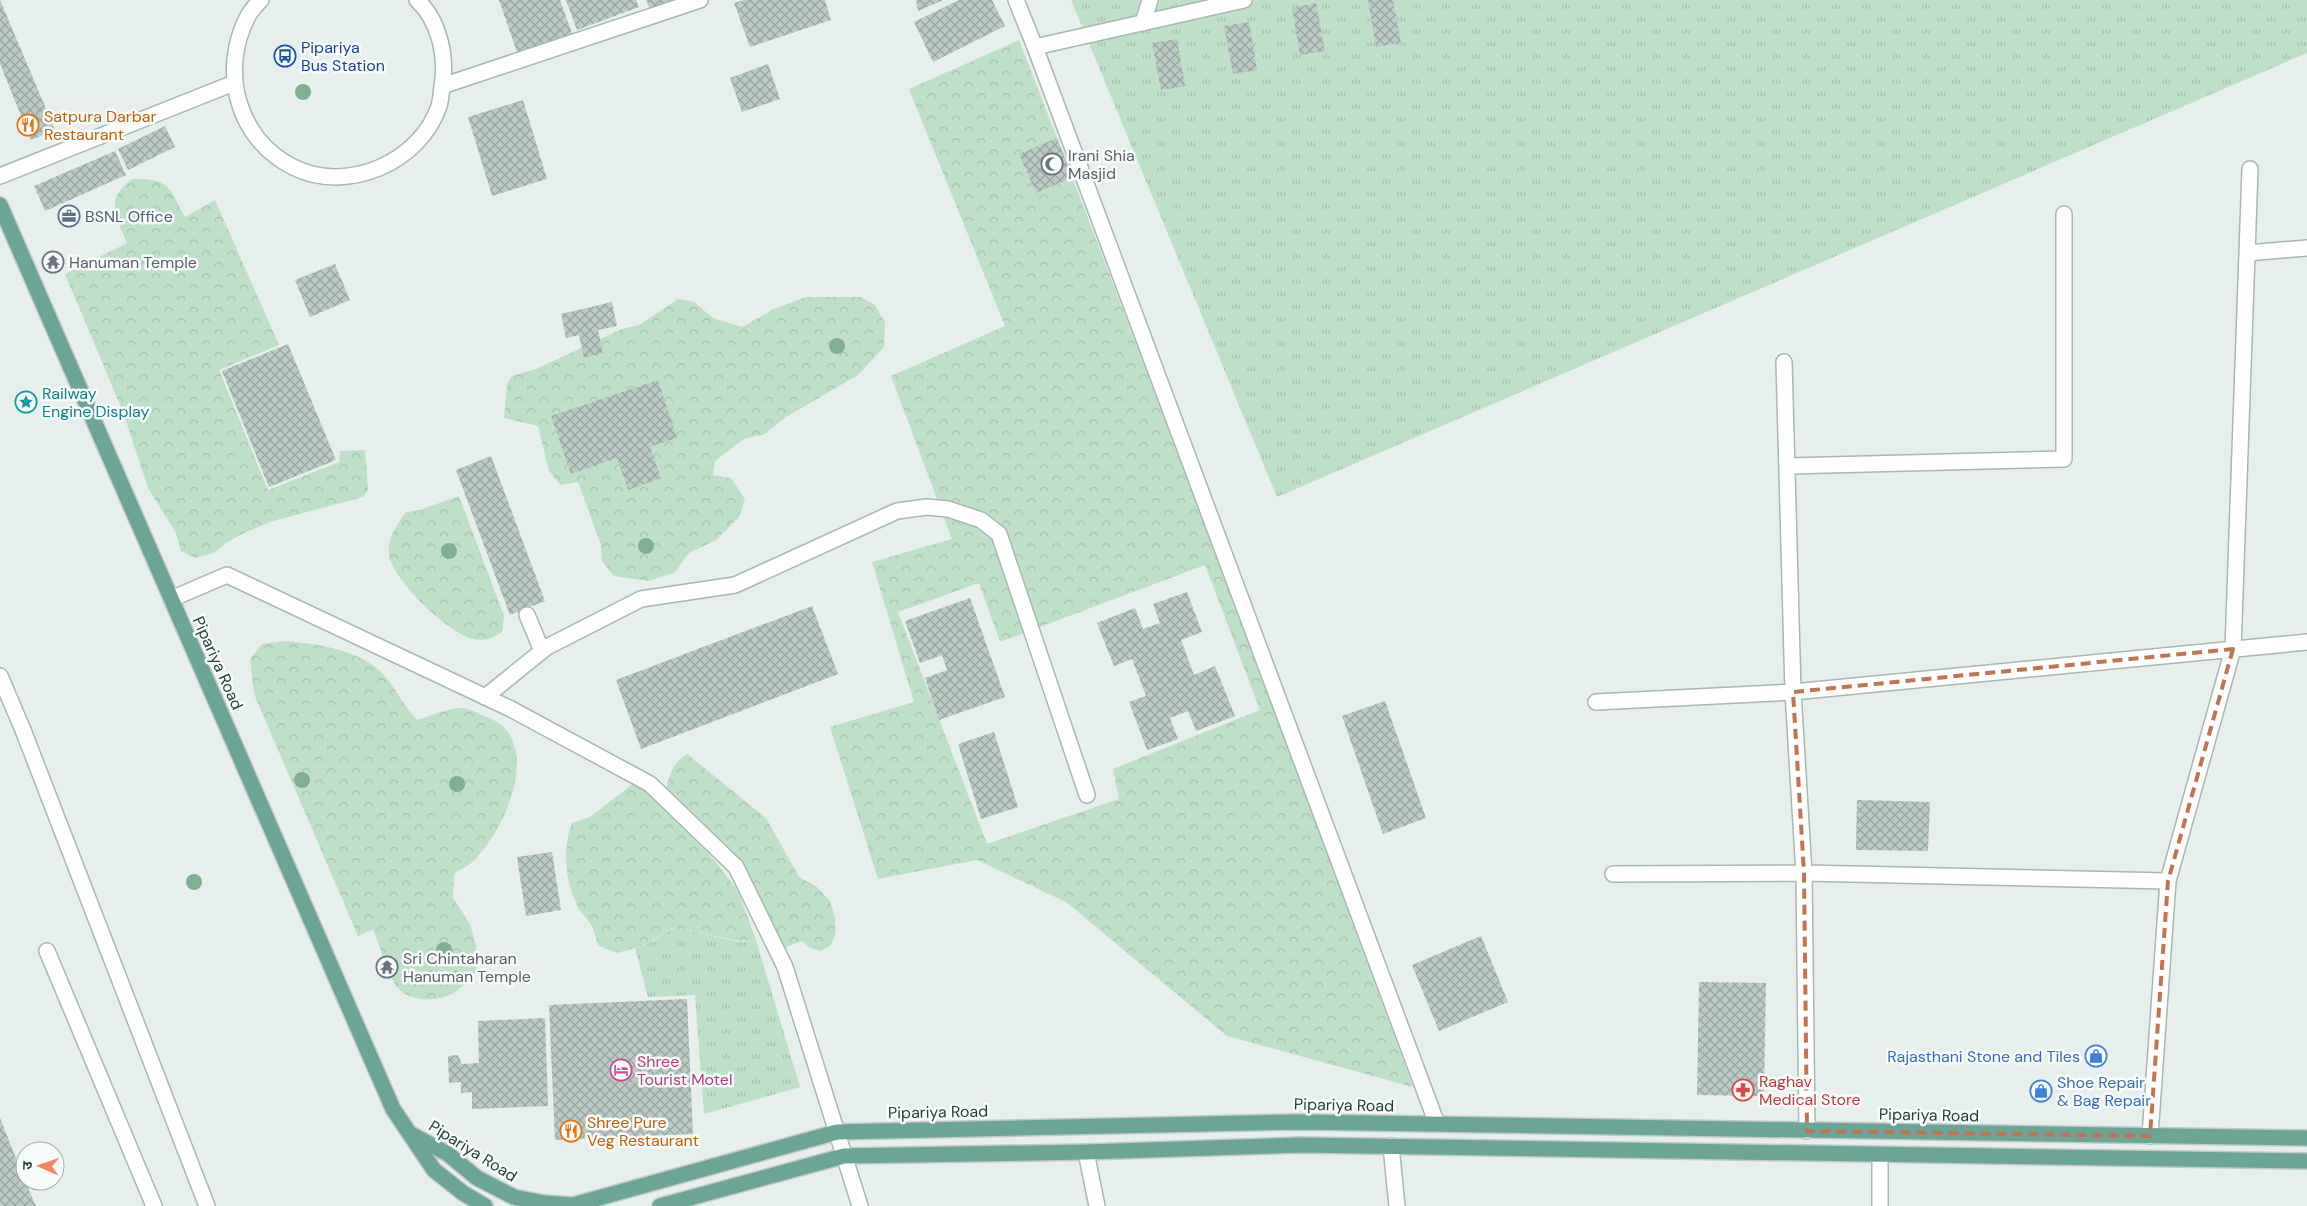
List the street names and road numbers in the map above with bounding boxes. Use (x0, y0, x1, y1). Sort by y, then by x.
street label: Pipariya Road (188, 613, 248, 713)
street label: Pipariya Road (1294, 1094, 1394, 1116)
street label: Pipariya Road (888, 1101, 988, 1123)
street label: Pipariya Road (1879, 1104, 1979, 1126)
street label: Pipariya Road (425, 1116, 521, 1186)

